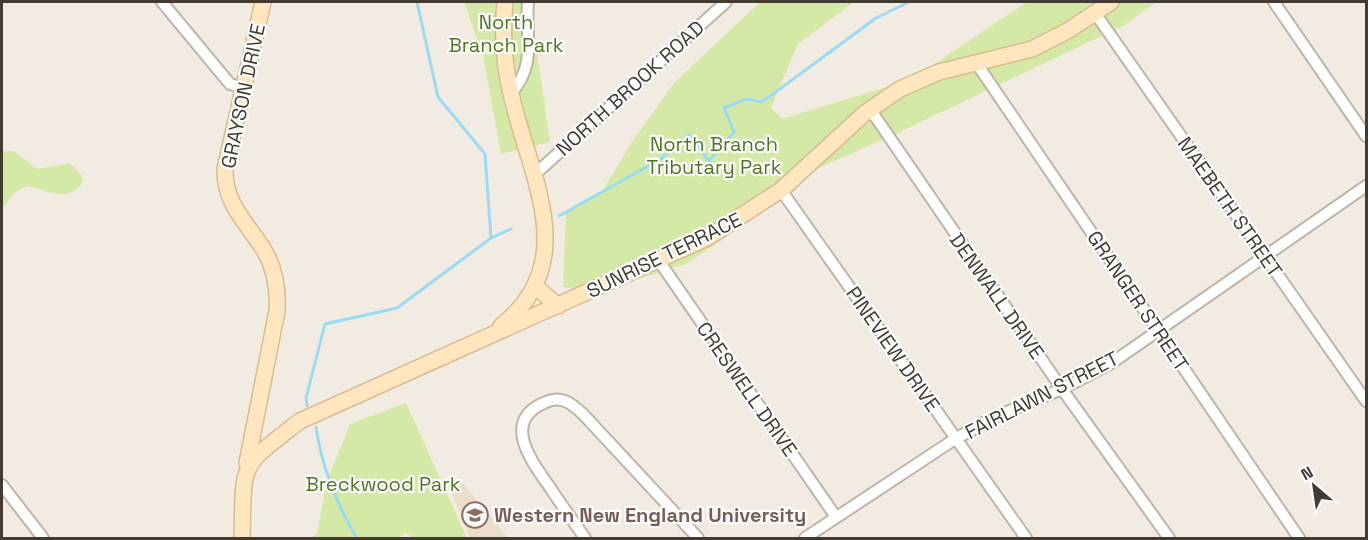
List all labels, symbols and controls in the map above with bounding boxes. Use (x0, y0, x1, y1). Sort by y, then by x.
park label: North Branch Park (448, 9, 564, 58)
street label: NORTH BROOK ROAD (550, 15, 710, 161)
street label: GRAYSON DRIVE (215, 21, 271, 171)
park label: North Branch Tributary Park (647, 131, 782, 180)
street label: MAEBETH STREET (1172, 132, 1288, 283)
street label: SUNRISE TERRACE (582, 206, 746, 304)
street label: GRANGER STREET (1081, 226, 1195, 377)
street label: DENWALL DRIVE (944, 228, 1050, 364)
street label: PINEVIEW DRIVE (840, 281, 946, 417)
street label: CRESWELL DRIVE (691, 317, 803, 461)
street label: FAIRLAWN STREET (961, 345, 1124, 445)
north arrow (1284, 456, 1344, 516)
text: N (1297, 462, 1317, 485)
park label: Breckwood Park (305, 471, 461, 497)
school or university icon: Western New England University (460, 500, 490, 530)
place label: Western New England University (494, 502, 806, 528)

